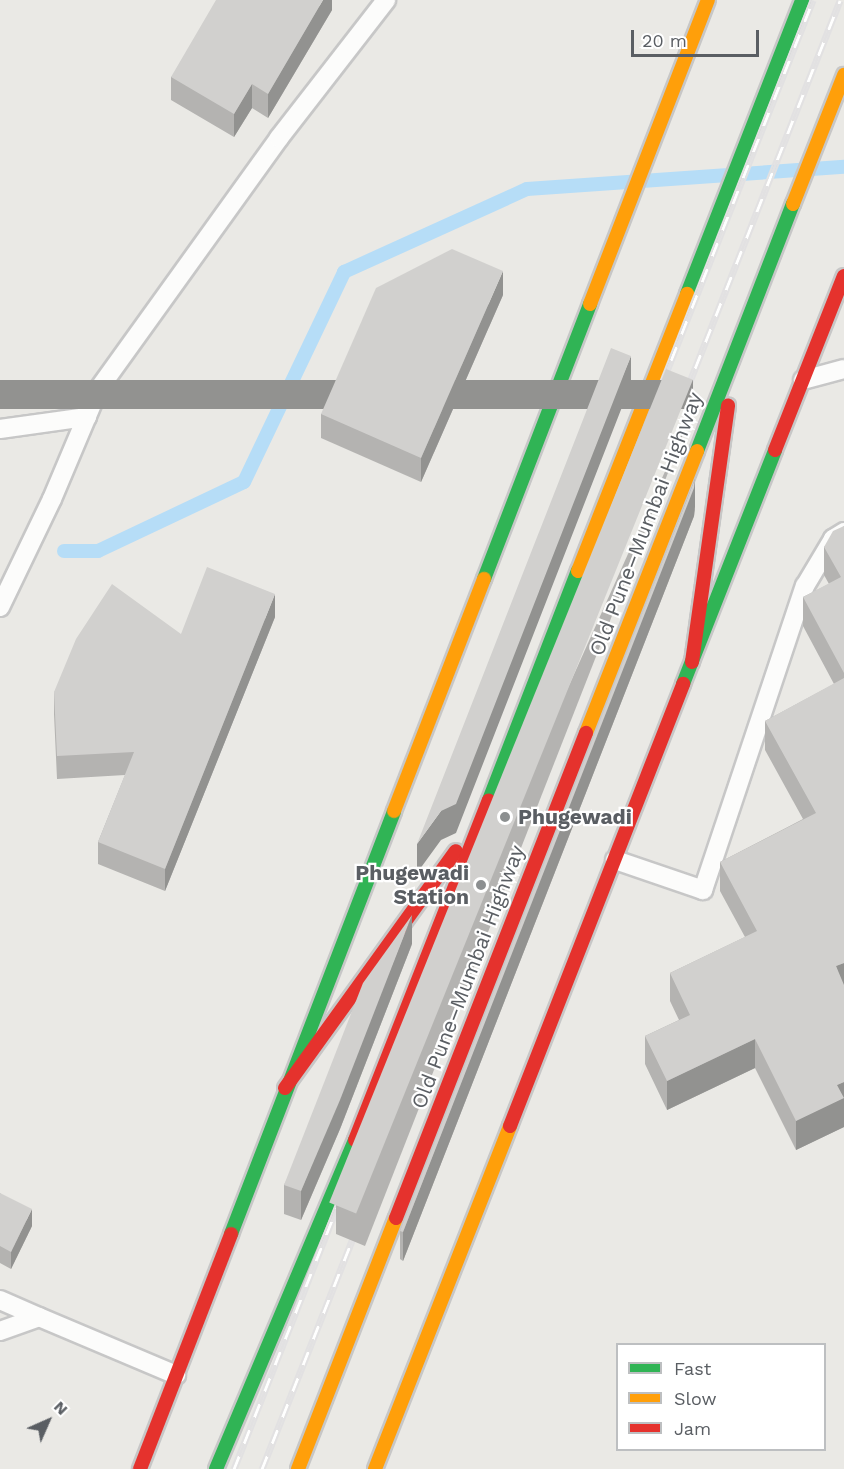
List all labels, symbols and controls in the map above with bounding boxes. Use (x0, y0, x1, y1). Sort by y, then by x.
scale bar (634, 18, 762, 56)
text: 20 m (642, 30, 687, 51)
street label: Old Pune–Mumbai Highway (584, 389, 708, 659)
place label: Phugewadi (518, 804, 632, 830)
marker: Phugewadi (496, 808, 514, 826)
street label: Old Pune–Mumbai Highway (406, 842, 530, 1112)
place label: Phugewadi Station (355, 860, 469, 910)
marker: Phugewadi Station (474, 878, 488, 892)
legend (616, 1343, 826, 1451)
text: Fast (674, 1358, 711, 1379)
text: Slow (674, 1388, 717, 1409)
north arrow (18, 1391, 78, 1451)
text: N (50, 1397, 72, 1419)
text: Jam (674, 1418, 711, 1439)

